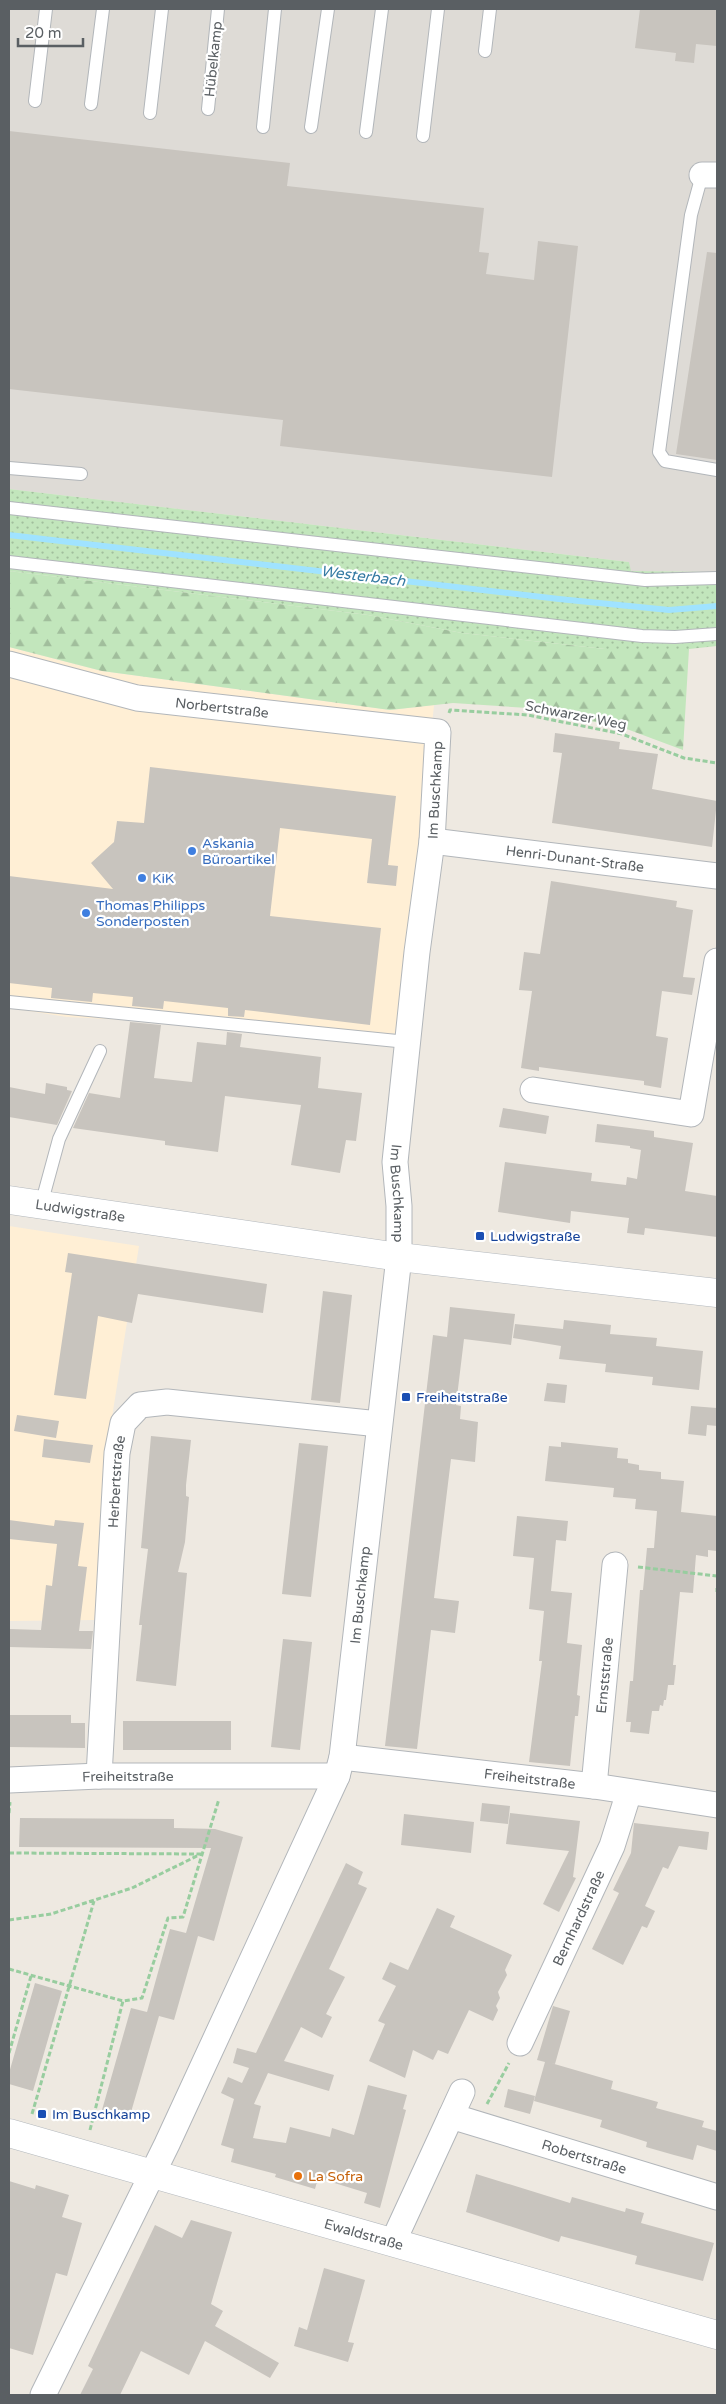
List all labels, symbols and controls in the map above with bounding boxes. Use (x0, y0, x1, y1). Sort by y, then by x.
scale bar (18, 15, 82, 47)
street label: Hübelkamp (201, 20, 226, 98)
text: 20 m (25, 24, 62, 42)
water label: Westerbach (320, 562, 407, 590)
street label: Norbertstraße (174, 694, 270, 722)
street label: Schwarzer Weg (524, 697, 628, 734)
street label: Im Buschkamp (424, 740, 447, 840)
place label: Askania Büroartikel (202, 835, 275, 868)
street label: Henri-Dunant-Straße (505, 842, 645, 876)
marker: Askania Büroartikel (186, 845, 198, 857)
place label: KiK (152, 870, 174, 887)
marker: KiK (136, 872, 148, 884)
place label: Thomas Philipps Sonderposten (96, 897, 206, 930)
marker: Thomas Philipps Sonderposten (80, 907, 92, 919)
street label: Im Buschkamp (386, 1143, 407, 1242)
street label: Ludwigstraße (34, 1196, 126, 1226)
place label: Ludwigstraße (490, 1228, 581, 1245)
marker: Ludwigstraße (474, 1230, 486, 1242)
place label: Freiheitstraße (416, 1389, 508, 1406)
marker: Freiheitstraße (400, 1391, 412, 1403)
street label: Herbertstraße (105, 1434, 129, 1528)
street label: Im Buschkamp (347, 1545, 374, 1645)
street label: Ernststraße (593, 1637, 617, 1714)
street label: Freiheitstraße (483, 1765, 576, 1793)
street label: Freiheitstraße (82, 1768, 174, 1786)
street label: Bernhardstraße (549, 1868, 608, 1969)
place label: Im Buschkamp (52, 2106, 150, 2123)
marker: Im Buschkamp (36, 2108, 48, 2120)
street label: Robertstraße (540, 2136, 629, 2178)
place label: La Sofra (308, 2168, 363, 2185)
marker: La Sofra (292, 2170, 304, 2182)
street label: Ewaldstraße (322, 2215, 405, 2254)

